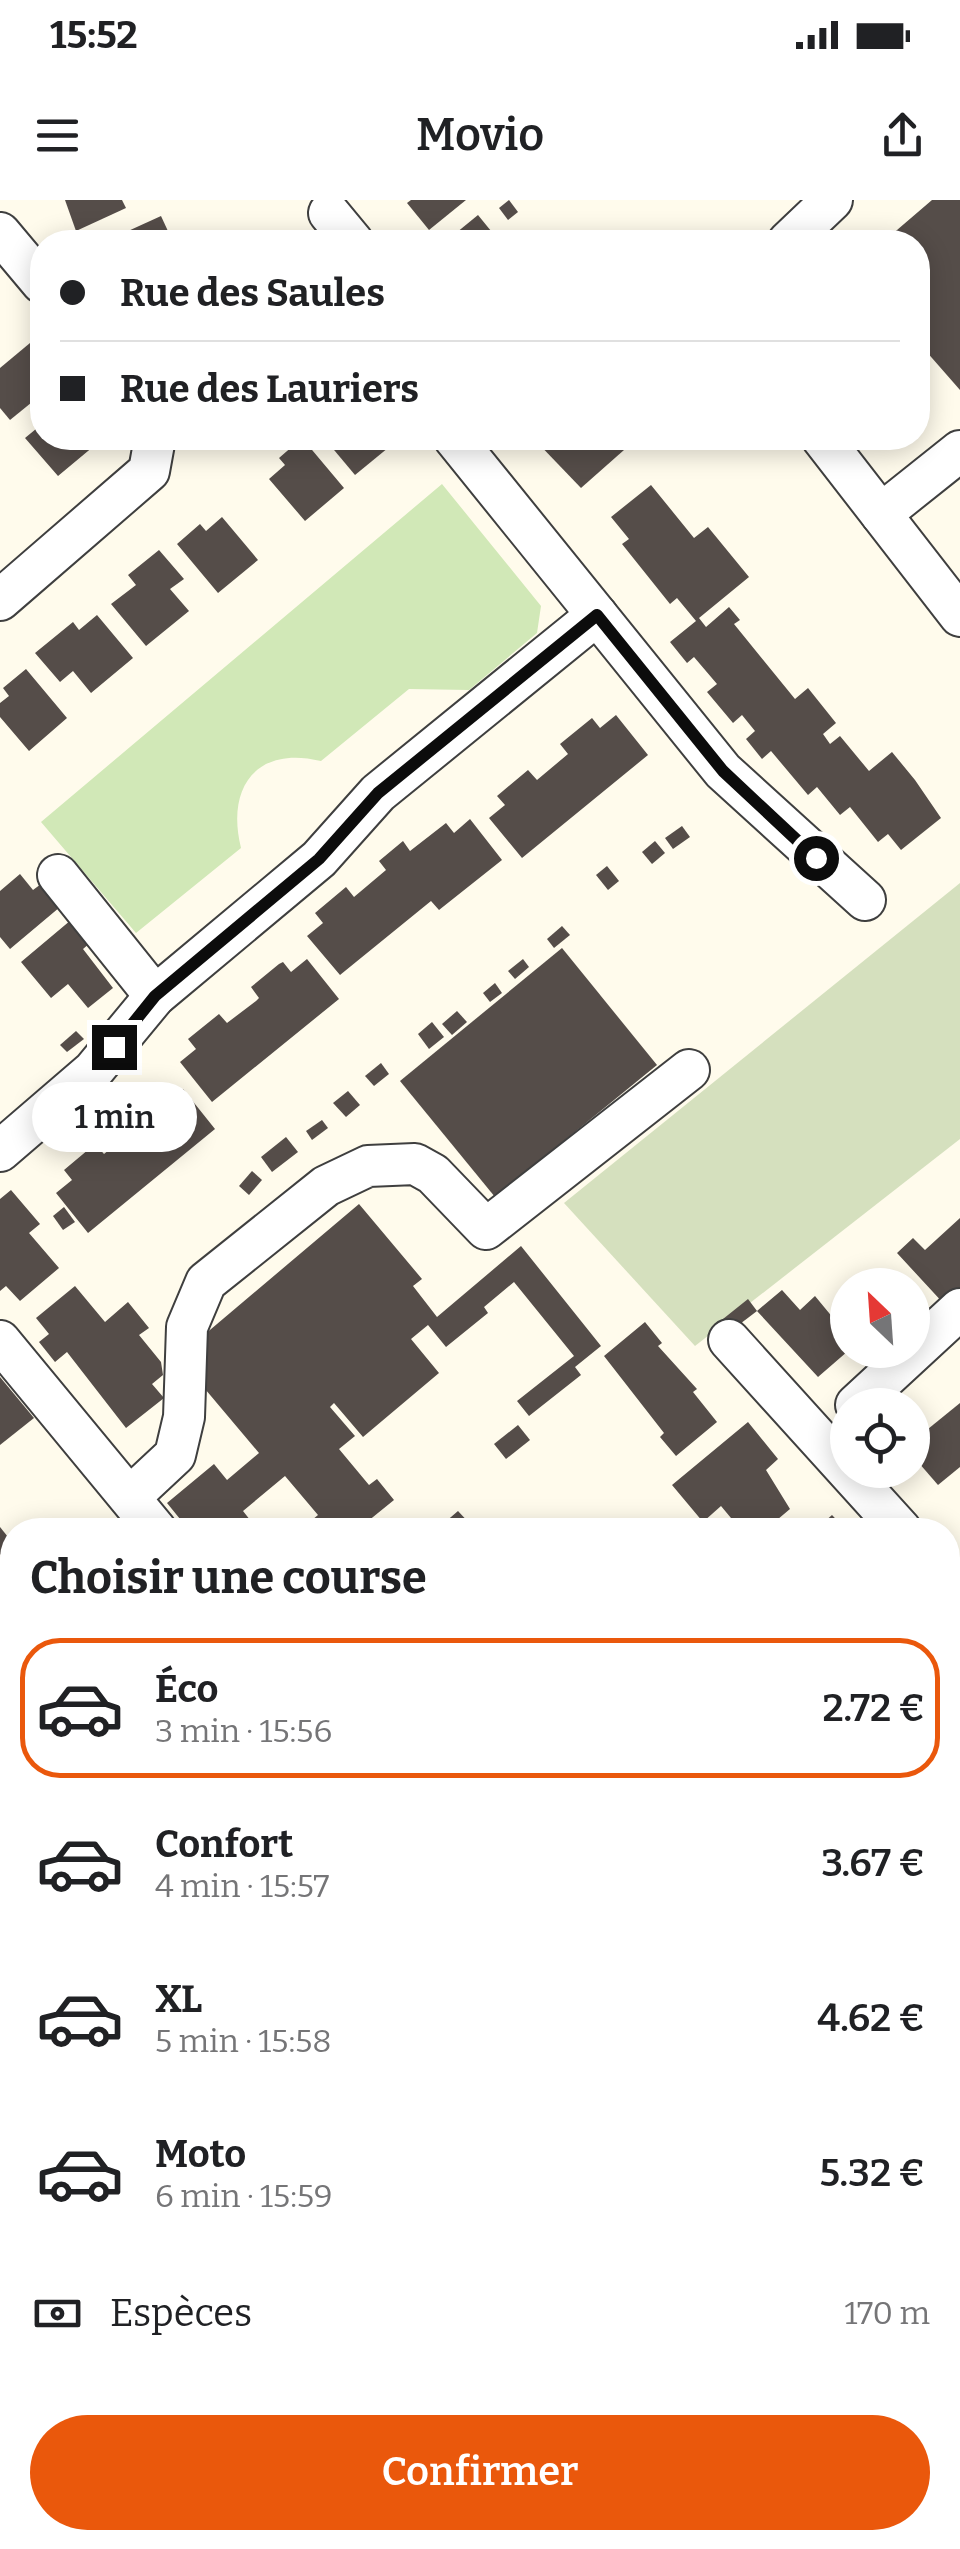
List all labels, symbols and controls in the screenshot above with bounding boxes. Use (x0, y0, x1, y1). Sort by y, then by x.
text: 15:52 (50, 12, 138, 58)
icon: menu (30, 108, 85, 163)
text: Movio (416, 108, 544, 162)
icon: share (875, 108, 930, 163)
text: Rue des Saules (120, 270, 385, 316)
text: Rue des Lauriers (120, 366, 419, 412)
route start (794, 836, 839, 881)
route end (92, 1025, 137, 1070)
callout: 1 min (32, 1082, 196, 1152)
text: 1 min (74, 1098, 155, 1136)
north arrow (830, 1268, 930, 1368)
map controls (830, 1268, 930, 1488)
button: locate (830, 1388, 930, 1488)
text: Choisir une course (30, 1551, 427, 1605)
icon: car (35, 1663, 125, 1753)
text: Éco (155, 1666, 218, 1712)
text: 2.72 € (822, 1685, 925, 1731)
text: 3 min · 15:56 (155, 1712, 332, 1750)
icon: car (35, 1818, 125, 1908)
text: Confort (155, 1821, 293, 1867)
text: 3.67 € (821, 1840, 925, 1886)
text: 4 min · 15:57 (155, 1867, 329, 1905)
icon: car (35, 1973, 125, 2063)
text: XL (155, 1976, 202, 2022)
text: 4.62 € (817, 1995, 925, 2041)
text: 5 min · 15:58 (155, 2022, 332, 2060)
icon: car (35, 2128, 125, 2218)
text: Moto (155, 2131, 246, 2177)
text: 5.32 € (819, 2150, 925, 2196)
text: 6 min · 15:59 (155, 2177, 332, 2215)
icon: cash (30, 2286, 85, 2341)
text: Espèces (110, 2290, 252, 2336)
text: 170 m (844, 2294, 930, 2332)
button: Confirmer (30, 2415, 930, 2530)

